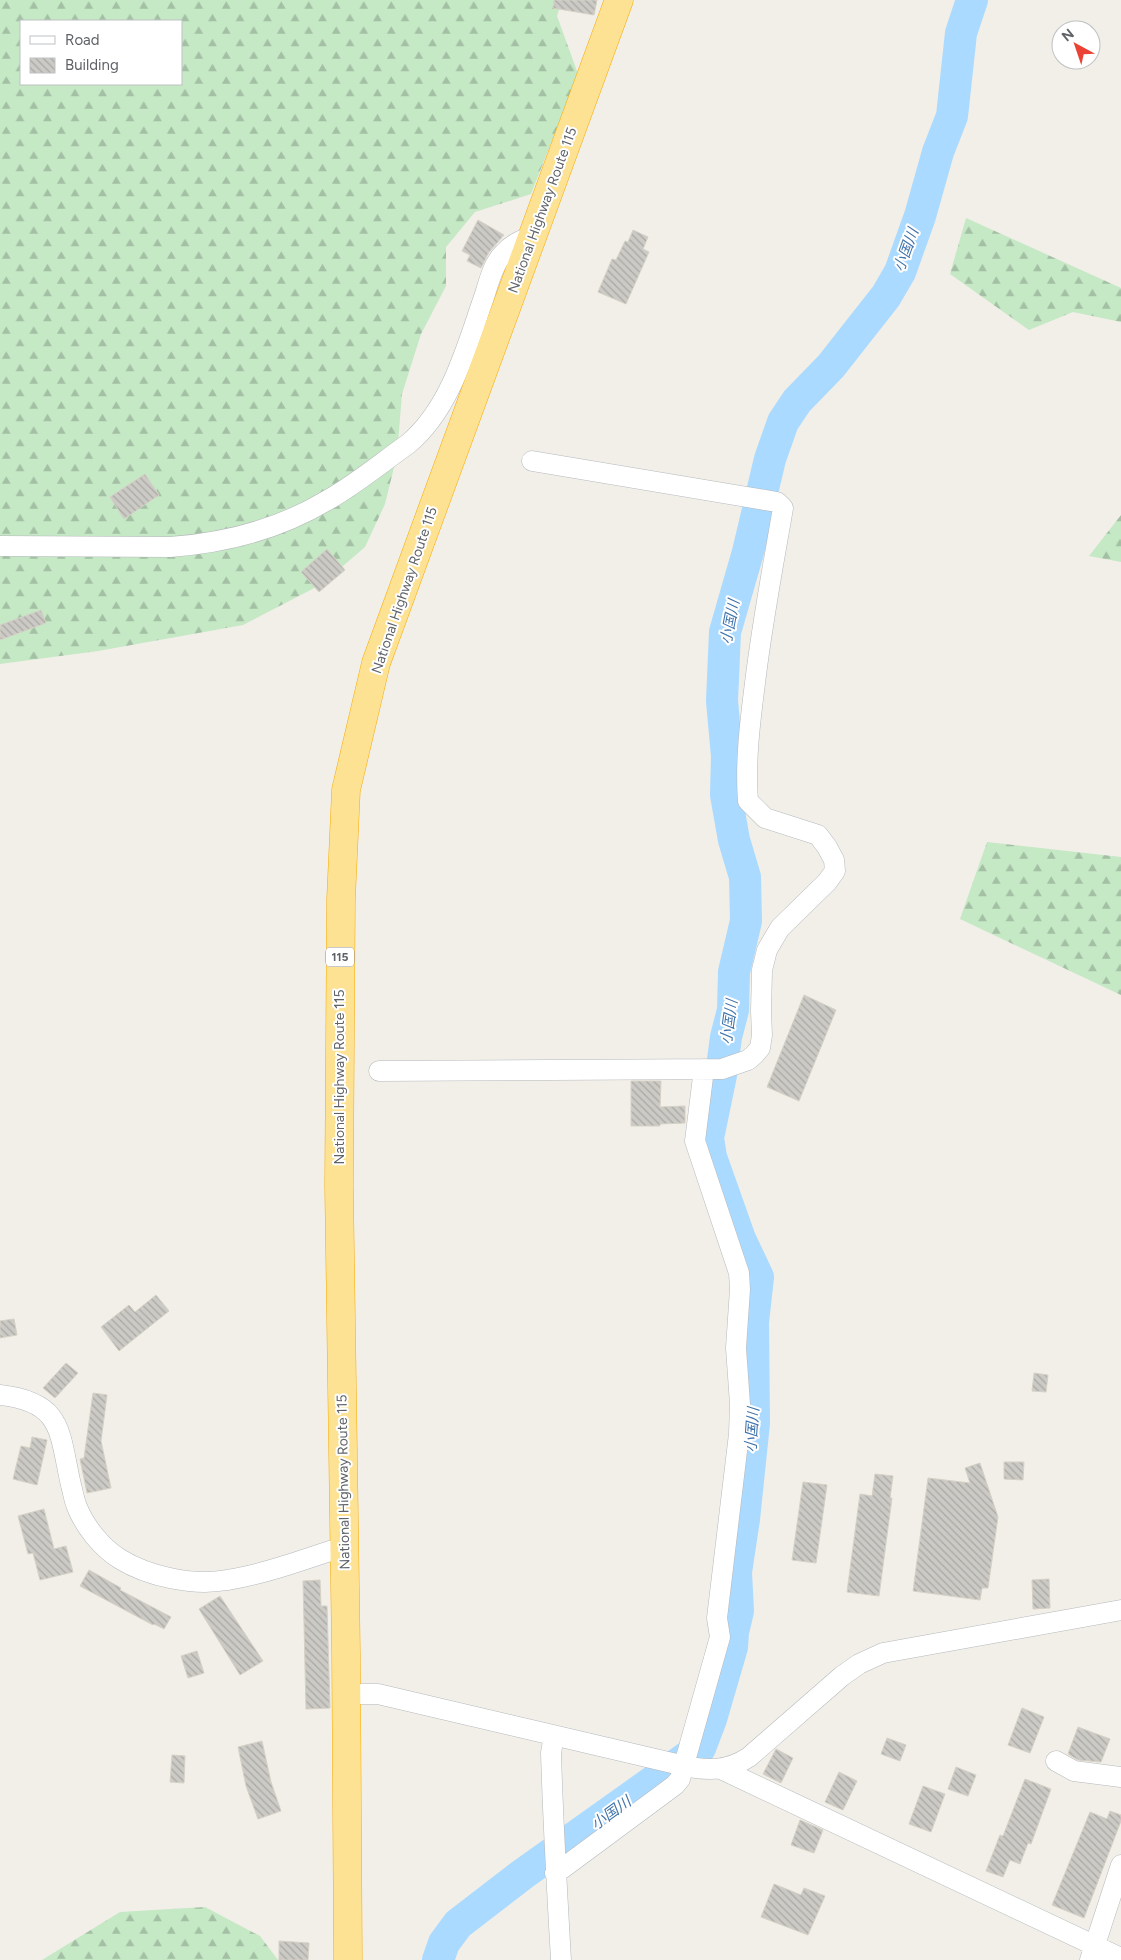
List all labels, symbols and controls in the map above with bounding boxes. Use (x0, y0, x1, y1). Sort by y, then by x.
legend (20, 20, 182, 85)
north arrow (1051, 20, 1101, 70)
text: N (1058, 25, 1078, 45)
text: Road (65, 31, 100, 49)
text: Building (65, 56, 119, 74)
street label: National Highway Route 115 (505, 125, 580, 295)
water label: 小国川 (890, 224, 923, 274)
street label: National Highway Route 115 (368, 505, 441, 676)
water label: 小国川 (717, 596, 744, 646)
road number: 115 (326, 948, 354, 966)
street label: National Highway Route 115 (331, 989, 348, 1165)
water label: 小国川 (717, 996, 741, 1046)
street label: National Highway Route 115 (333, 1394, 354, 1570)
water label: 小国川 (741, 1405, 763, 1453)
water label: 小国川 (588, 1791, 636, 1834)

